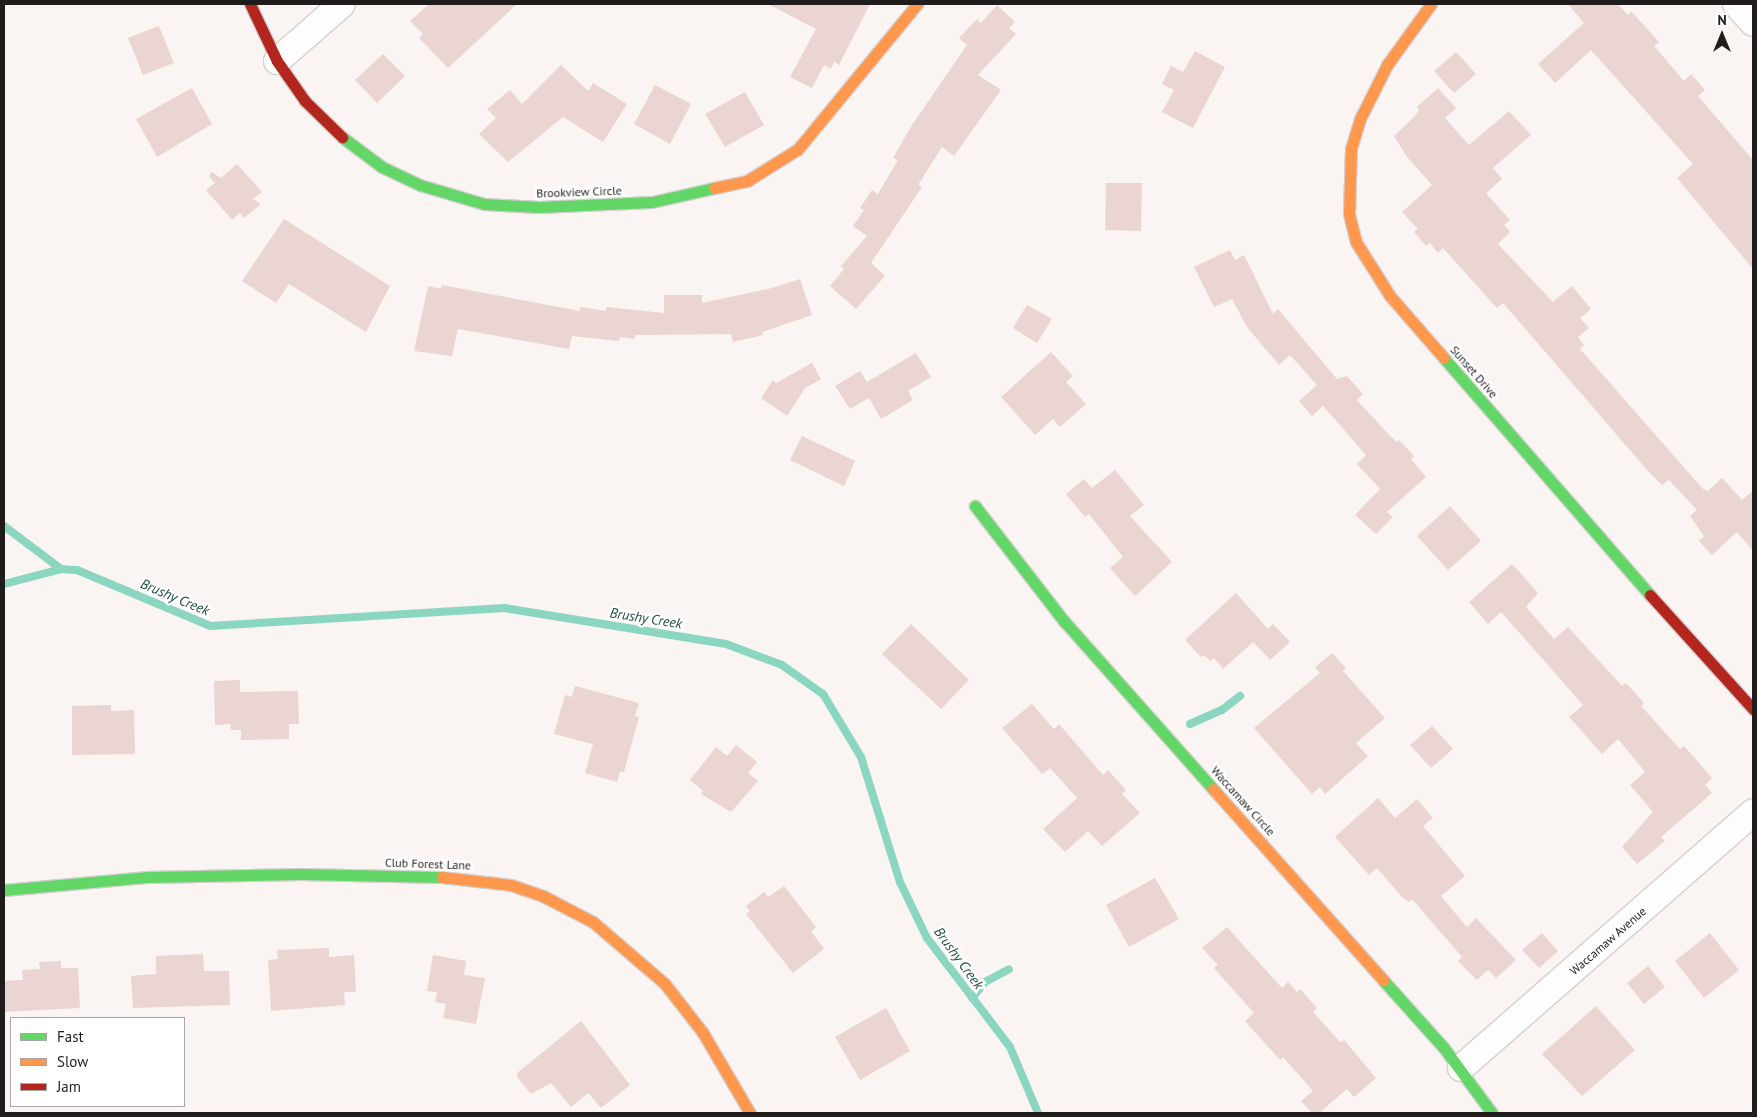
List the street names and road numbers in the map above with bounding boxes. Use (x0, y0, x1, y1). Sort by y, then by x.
street label: Brookview Circle (536, 183, 622, 201)
street label: Sunset Drive (1447, 343, 1501, 401)
street label: Waccamaw Circle (1208, 763, 1278, 839)
street label: Club Forest Lane (385, 855, 471, 873)
street label: Waccamaw Avenue (1567, 904, 1649, 978)

